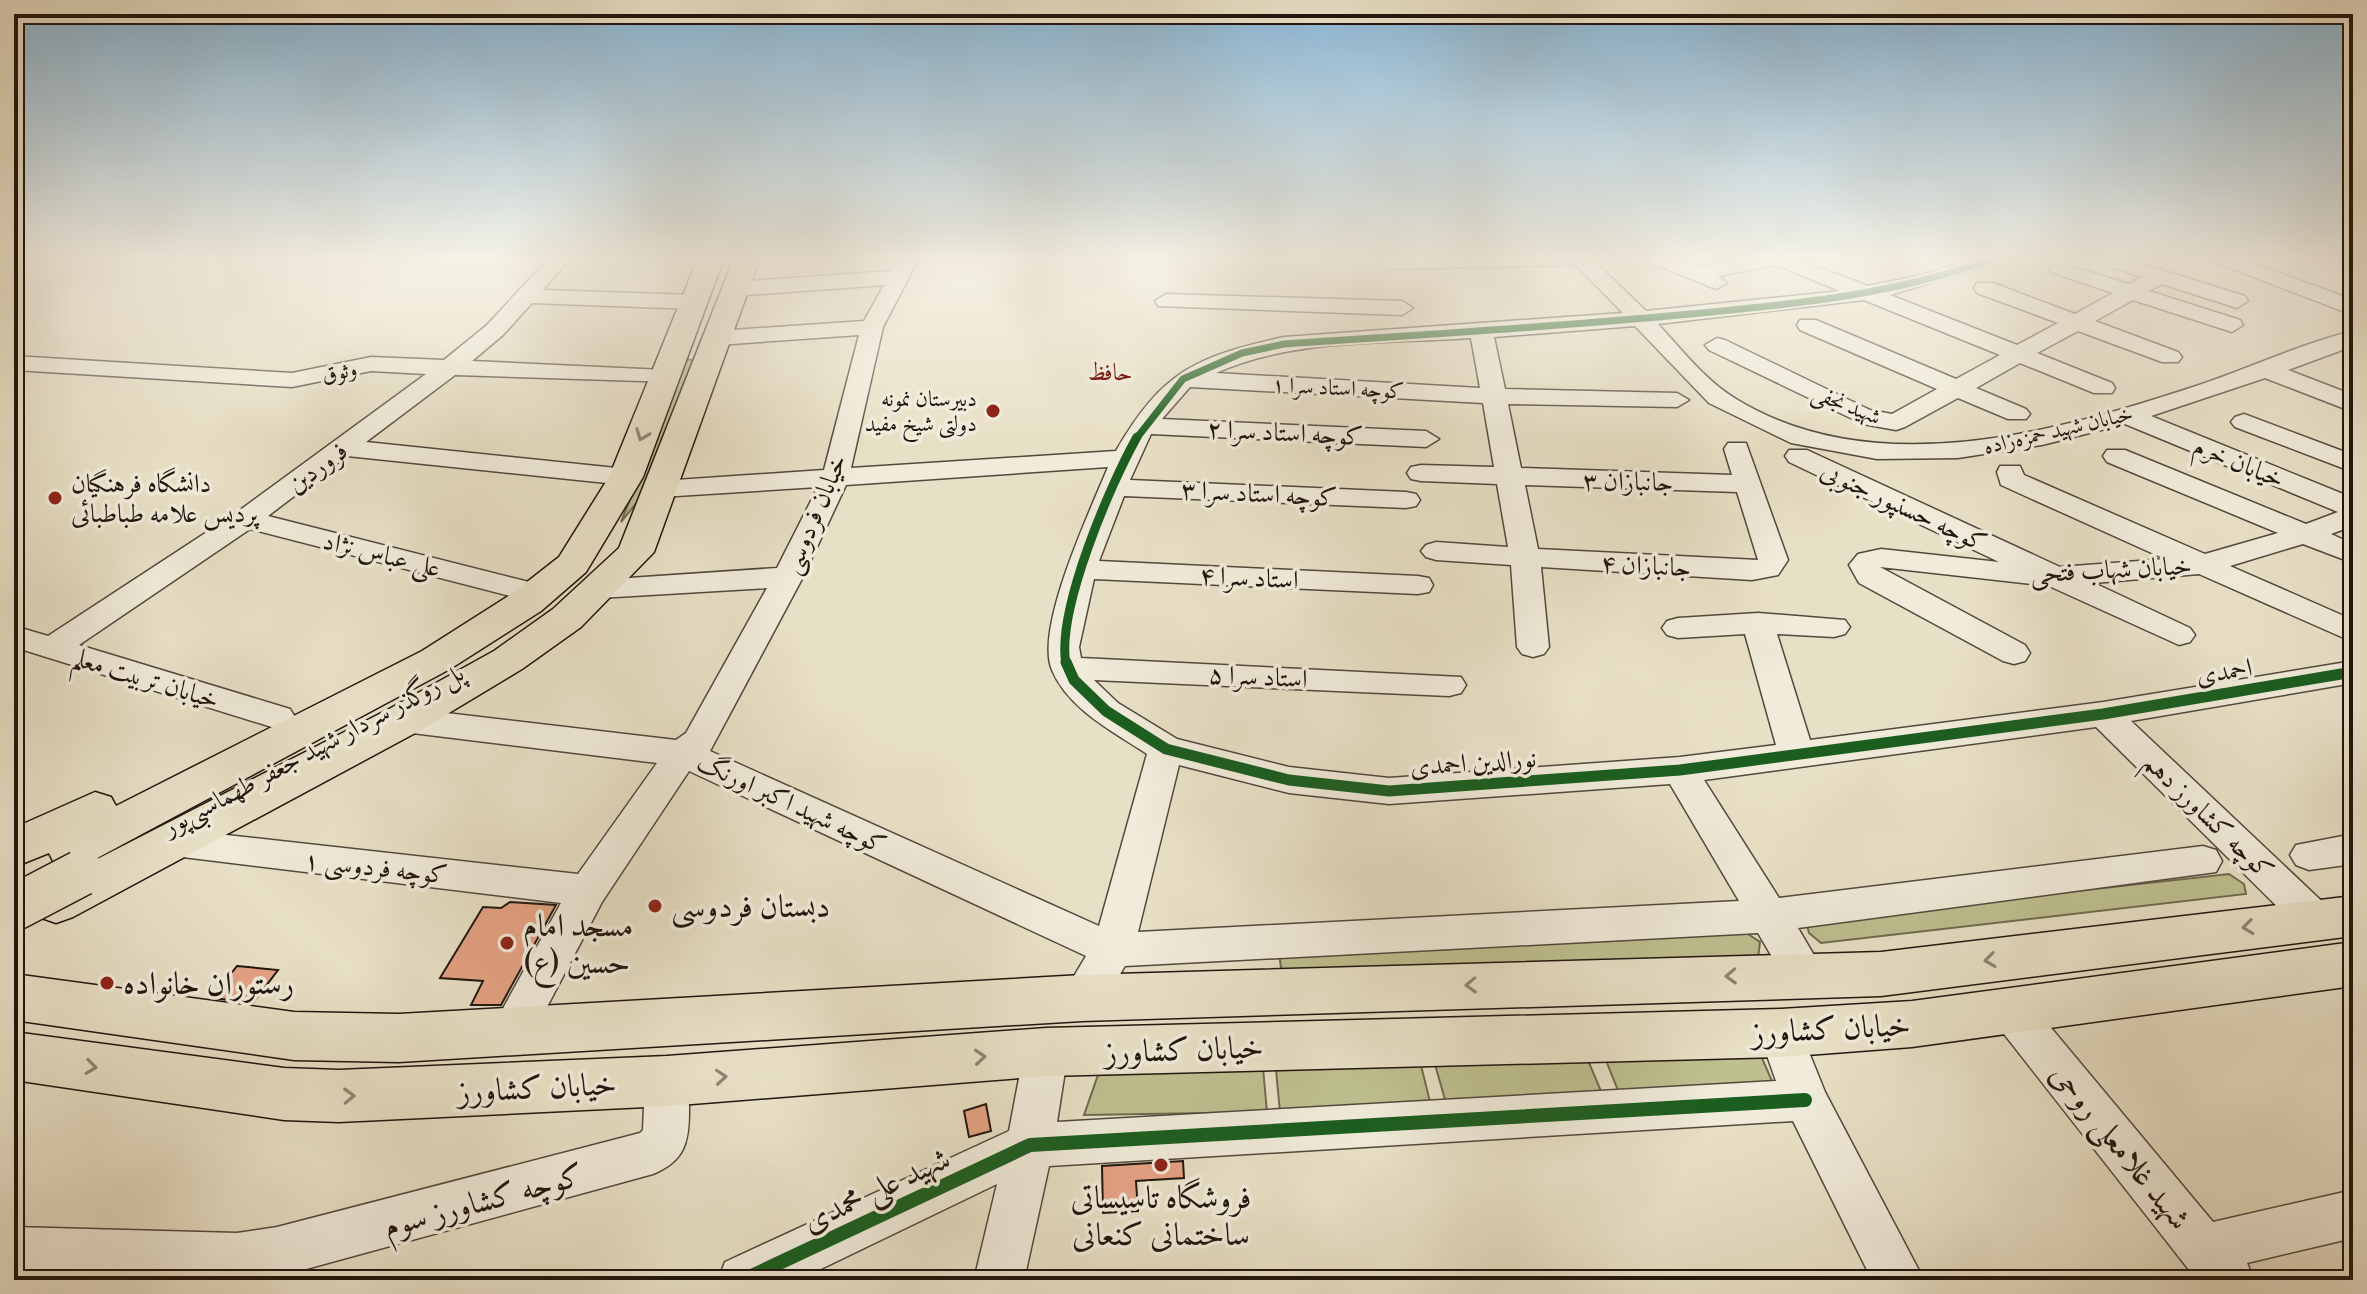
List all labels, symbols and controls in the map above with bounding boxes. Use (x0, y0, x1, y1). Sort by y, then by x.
street label: وثوق (319, 356, 360, 389)
district label: حافظ (1087, 358, 1133, 388)
street label: کوچه استاد سرا ۱ (1271, 372, 1405, 406)
street label: شهید نجفی (1807, 379, 1885, 433)
place label: دبیرستان نمونه دولتی شیخ مفید (865, 386, 977, 443)
street label: خیابان شهید حمزه‌زاده (1981, 400, 2136, 461)
marker: دبیرستان نمونه دولتی شیخ مفید (984, 402, 1002, 420)
street label: کوچه استاد سرا ۲ (1206, 413, 1364, 454)
one-way arrow (635, 427, 652, 441)
street label: خیابان خرم (2186, 430, 2289, 501)
street label: فروردین (281, 435, 354, 501)
street label: خیابان فردوسی (775, 450, 856, 580)
street label: کوچه حسنپور جنوبی (1814, 454, 1992, 561)
street label: جانبازان ۳ (1582, 465, 1674, 499)
place label: دانشگاه فرهنگیان پردیس علامه طباطبائی (71, 467, 260, 531)
street label: کوچه استاد سرا ۳ (1180, 474, 1338, 515)
marker: دانشگاه فرهنگیان پردیس علامه طباطبائی (46, 489, 64, 507)
street label: علی عباس نژاد (319, 525, 444, 587)
street label: جانبازان ۴ (1600, 548, 1692, 584)
street label: خیابان شهاب فتحی (2029, 550, 2193, 591)
street label: استاد سرا ۴ (1199, 559, 1299, 597)
street label: خیابان تربیت معلم (66, 642, 223, 725)
street label: احمدی (2194, 652, 2255, 692)
street label: پل روگذر سردار شهید جعفر طهماسبی‌پور (153, 654, 472, 848)
street label: استاد سرا ۵ (1208, 658, 1308, 696)
street label: نورالدین احمدی (1409, 743, 1537, 783)
street label: کوچه شهید اکبر اورنگ (691, 745, 892, 863)
street label: کوچه کشاورز دهم (2131, 747, 2280, 892)
street label: کوچه فردوسی ۱ (302, 845, 449, 893)
place label: دبستان فردوسی (671, 887, 830, 929)
marker: دبستان فردوسی (646, 897, 664, 915)
place label: مسجد امام حسین (ع) (523, 906, 634, 989)
one-way arrow (2241, 919, 2254, 936)
marker: مسجد امام حسین (ع) (498, 934, 516, 952)
one-way arrow (1983, 951, 1997, 968)
place label: رستوران خانواده (123, 964, 294, 1004)
one-way arrow (1724, 968, 1737, 985)
marker: رستوران خانواده (98, 974, 116, 992)
one-way arrow (1464, 976, 1477, 993)
street label: خیابان کشاورز (1747, 1005, 1912, 1053)
street label: خیابان کشاورز (1101, 1027, 1264, 1073)
one-way arrow (974, 1049, 987, 1066)
street label: شهید غلامعلی روحی (2039, 1055, 2199, 1240)
one-way arrow (84, 1058, 98, 1075)
street label: خیابان کشاورز (453, 1064, 618, 1112)
one-way arrow (715, 1069, 728, 1086)
one-way arrow (343, 1087, 356, 1104)
street label: شهید علی محمدی (796, 1138, 958, 1244)
street label: کوچه کشاورز سوم (379, 1155, 589, 1254)
marker: فروشگاه تاسیساتی ساختمانی کنعانی (1152, 1156, 1170, 1174)
place label: فروشگاه تاسیساتی ساختمانی کنعانی (1070, 1177, 1252, 1255)

